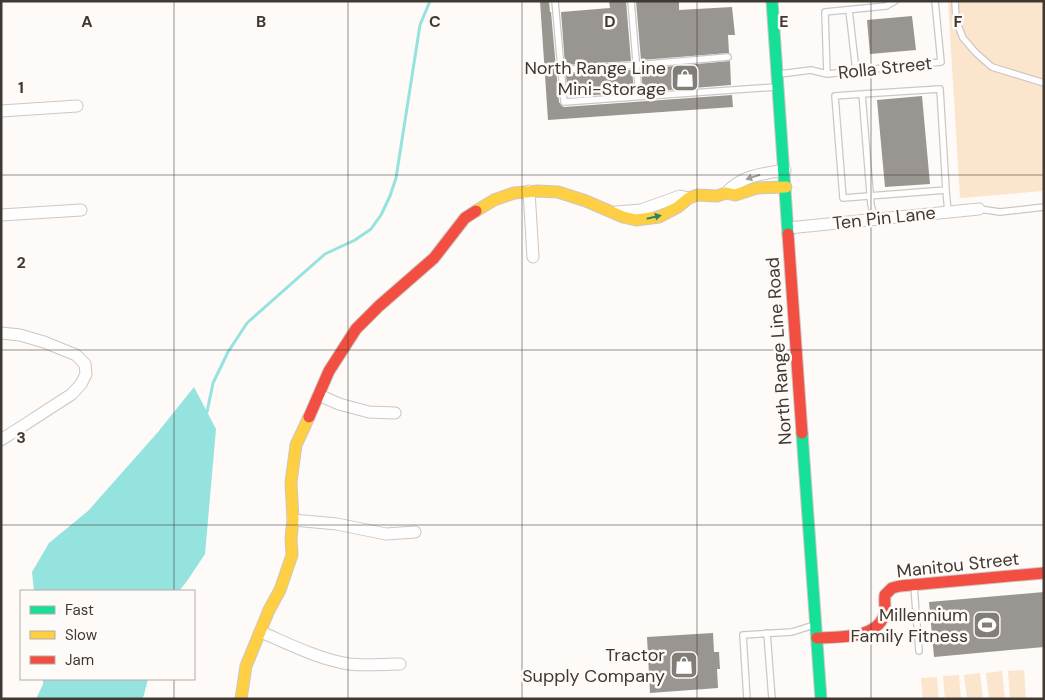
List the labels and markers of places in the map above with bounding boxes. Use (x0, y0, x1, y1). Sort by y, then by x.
place label: North Range Line Mini-Storage (524, 56, 666, 101)
shop icon: North Range Line Mini-Storage (670, 63, 700, 93)
place label: Millennium Family Fitness (850, 603, 968, 648)
sports icon: Millennium Family Fitness (972, 610, 1002, 640)
place label: Tractor Supply Company (522, 643, 665, 688)
shop icon: Tractor Supply Company (669, 650, 699, 680)

